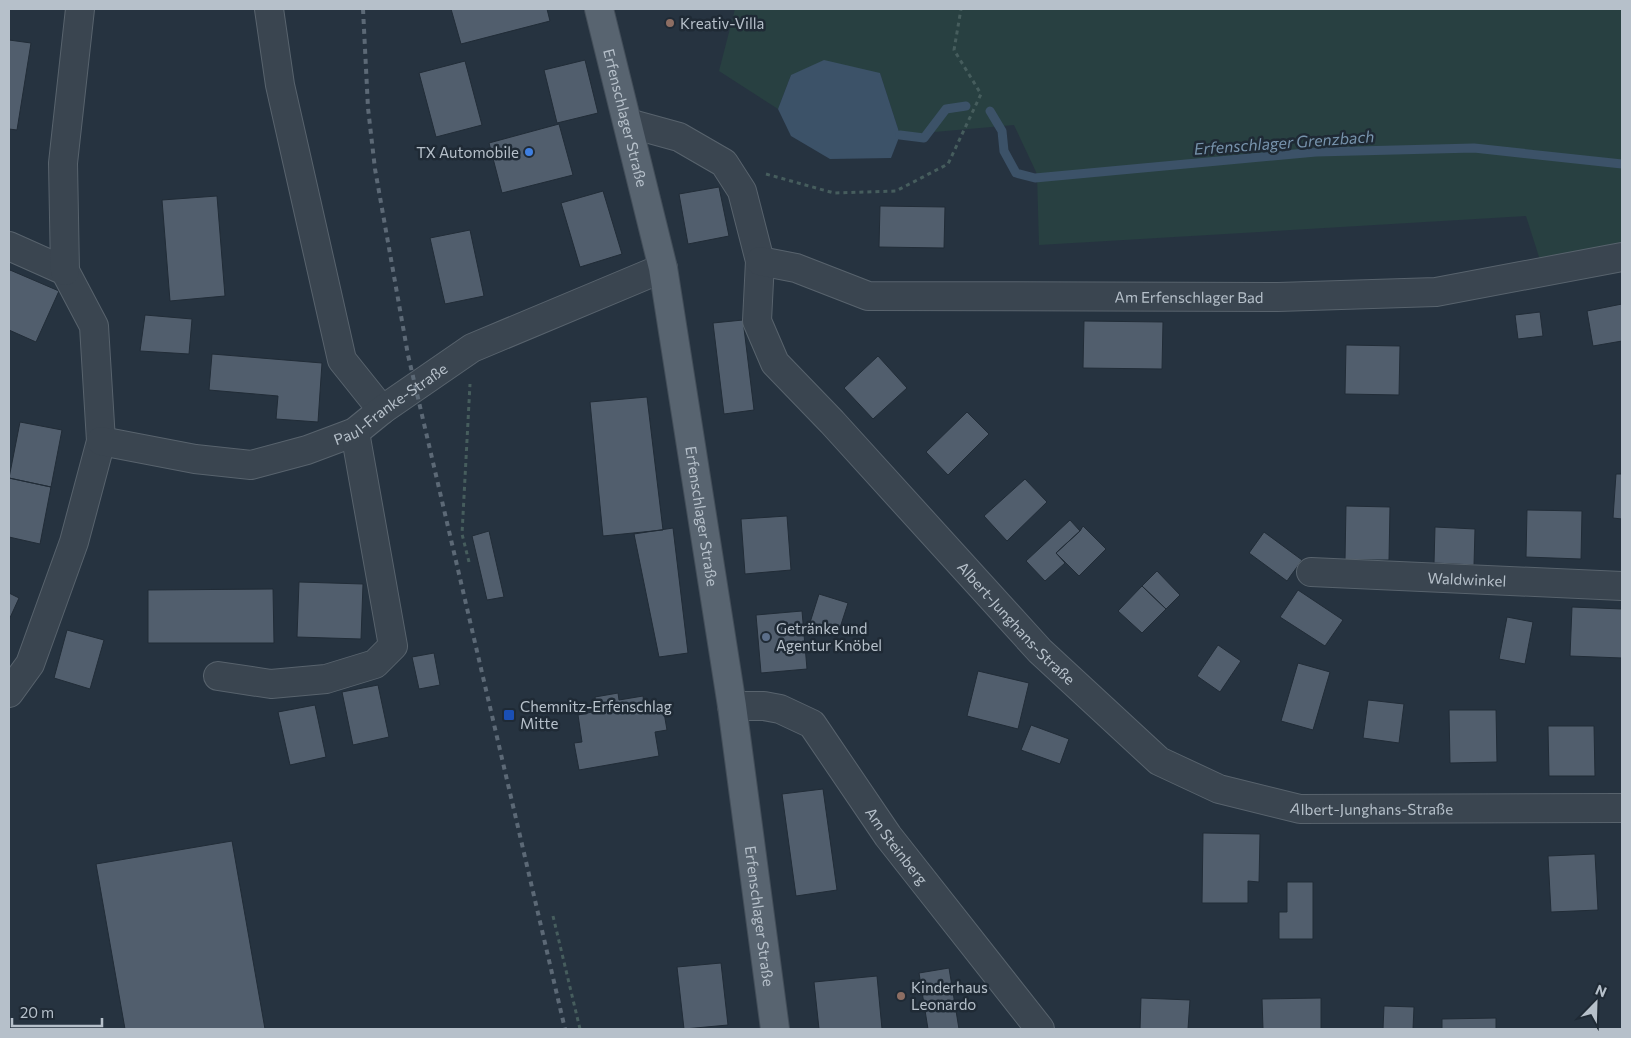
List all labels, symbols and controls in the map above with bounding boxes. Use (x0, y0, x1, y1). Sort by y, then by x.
place label: Kreativ-Villa (680, 14, 764, 32)
marker: Kreativ-Villa (664, 17, 676, 29)
street label: Erfenschlager Straße (600, 47, 652, 189)
water label: Erfenschlager Grenzbach (1193, 126, 1375, 158)
place label: TX Automobile (416, 143, 519, 161)
marker: TX Automobile (523, 146, 535, 158)
street label: Am Erfenschlager Bad (1115, 288, 1264, 306)
street label: Paul-Franke-Straße (331, 359, 451, 448)
street label: Erfenschlager Straße (682, 445, 722, 588)
street label: Albert-Junghans-Straße (954, 558, 1079, 688)
street label: Waldwinkel (1427, 568, 1507, 590)
place label: Getränke und Agentur Knöbel (776, 619, 882, 654)
marker: Getränke und Agentur Knöbel (760, 631, 772, 643)
place label: Chemnitz-Erfenschlag Mitte (520, 697, 672, 732)
marker: Chemnitz-Erfenschlag Mitte (502, 708, 516, 722)
street label: Albert-Junghans-Straße (1288, 798, 1453, 818)
street label: Am Steinberg (862, 804, 932, 888)
street label: Erfenschlager Straße (742, 844, 778, 988)
place label: Kinderhaus Leonardo (911, 978, 988, 1013)
north arrow (1571, 978, 1621, 1028)
text: N (1593, 981, 1609, 1000)
marker: Kinderhaus Leonardo (895, 990, 907, 1002)
scale bar (12, 996, 102, 1028)
text: 20 m (20, 1003, 54, 1021)

